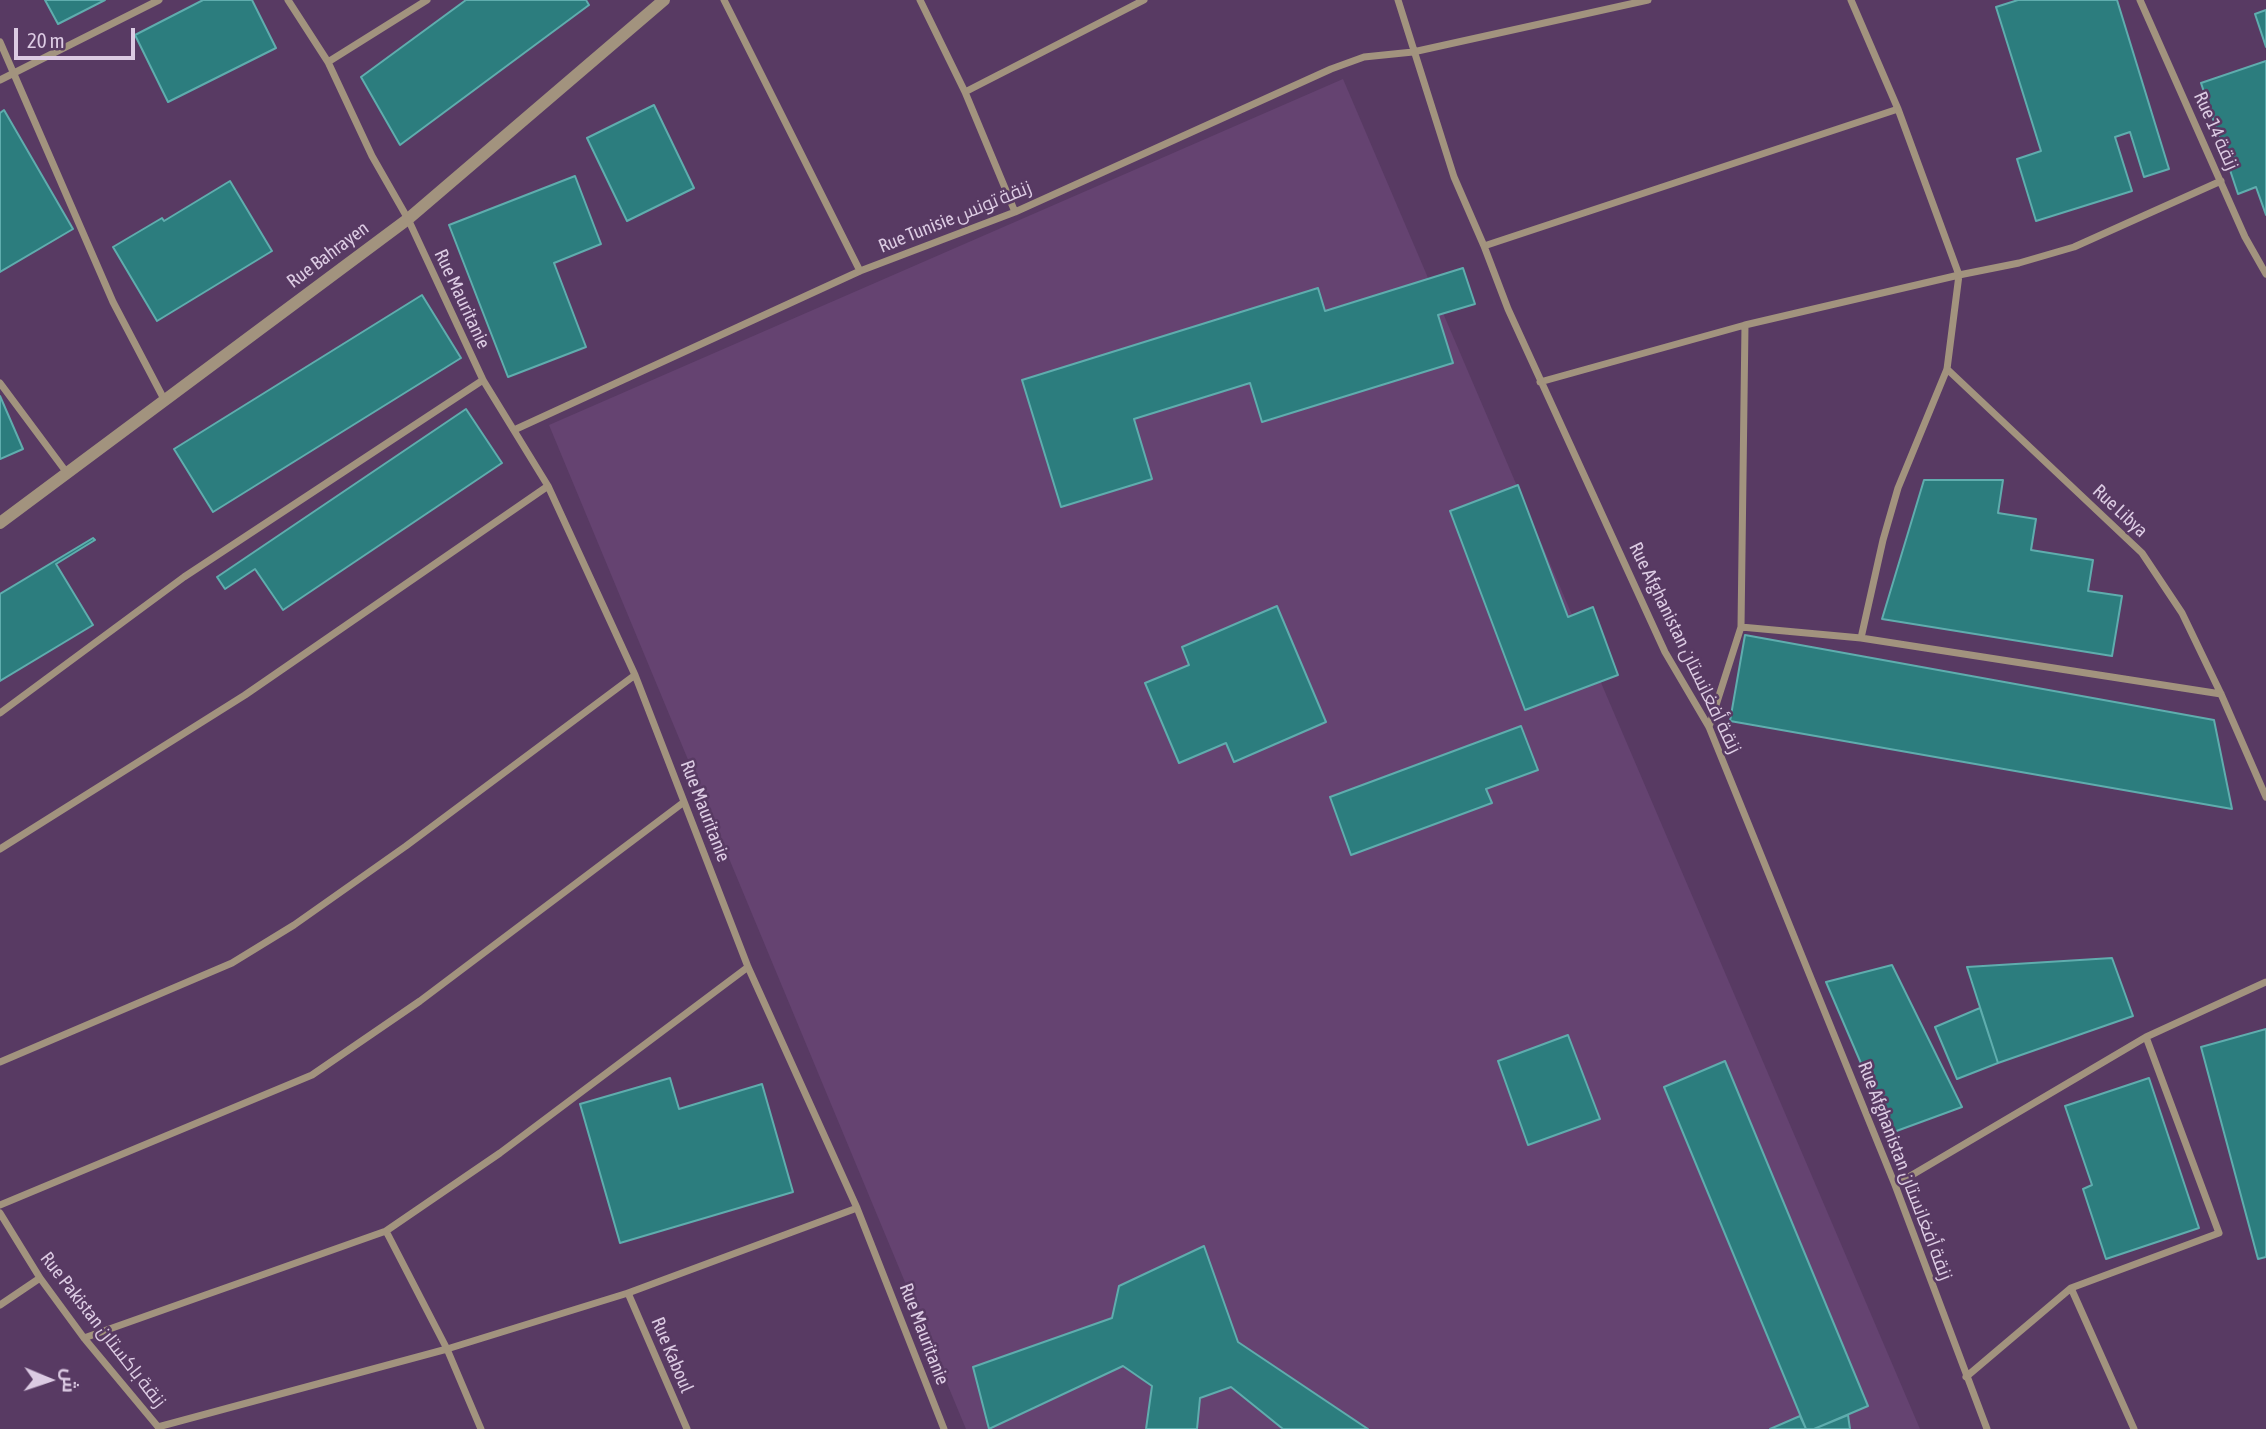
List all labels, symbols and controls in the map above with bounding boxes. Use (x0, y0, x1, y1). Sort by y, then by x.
scale bar (18, 14, 138, 58)
text: 20 m (27, 28, 65, 52)
street label: Rue 14 زنقة (2189, 88, 2243, 174)
street label: Rue Tunisie زنقة تونس (875, 176, 1035, 258)
street label: Rue Bahrayen (283, 217, 373, 293)
street label: Rue Mauritanie (429, 246, 495, 352)
street label: Rue Libya (2088, 480, 2152, 542)
street label: Rue Afghanistan زنقة أفغانستان (1624, 539, 1746, 757)
street label: Rue Mauritanie (675, 757, 735, 865)
street label: Rue Afghanistan زنقة أفغانستان (1853, 1058, 1957, 1284)
street label: Rue Pakistan زنقة باكستان (35, 1248, 171, 1412)
street label: Rue Mauritanie (894, 1280, 954, 1388)
street label: Rue Kaboul (646, 1314, 698, 1396)
north arrow (14, 1345, 84, 1415)
text: ش (59, 1368, 81, 1393)

